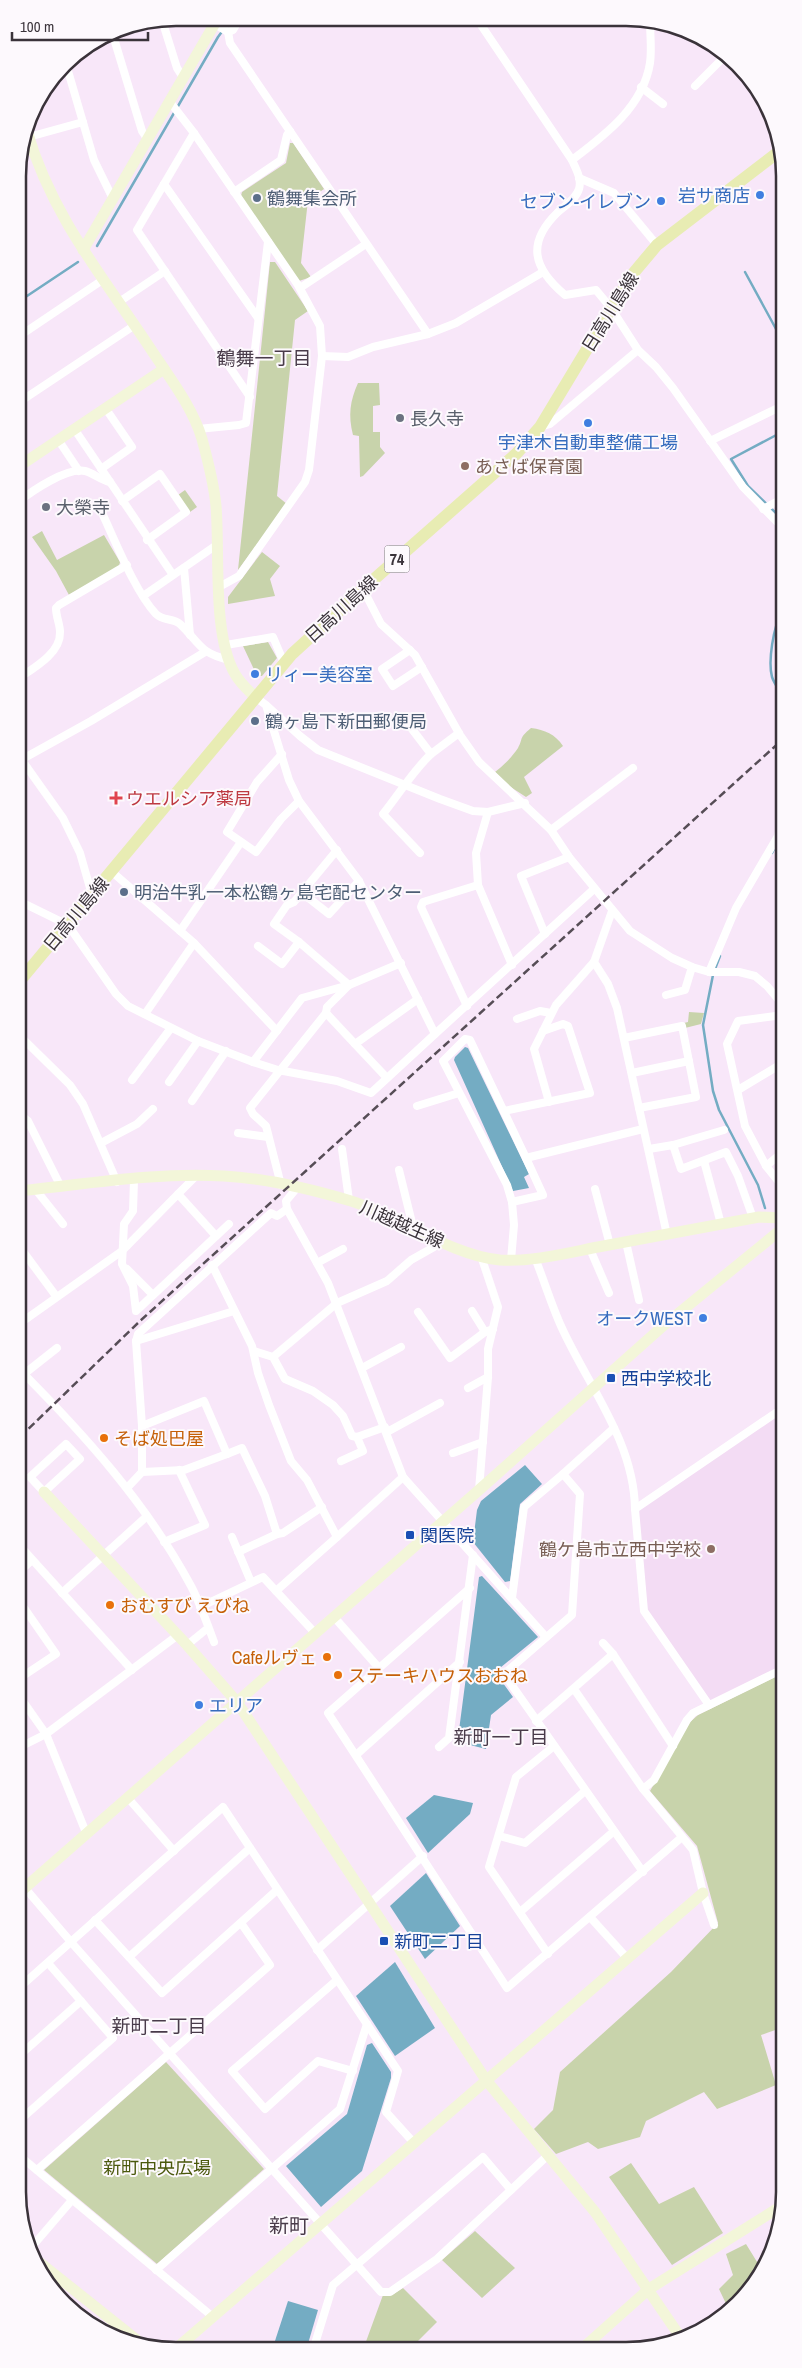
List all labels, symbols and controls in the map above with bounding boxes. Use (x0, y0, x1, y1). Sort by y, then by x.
scale bar (12, 10, 149, 42)
text: 100 m (20, 16, 54, 37)
place label: 岩サ商店 (678, 183, 750, 208)
place label: 鶴舞集会所 (267, 186, 357, 211)
place label: セブン-イレブン (520, 189, 651, 214)
marker: 岩サ商店 (754, 189, 766, 201)
marker: 鶴舞集会所 (251, 192, 263, 204)
marker: セブン-イレブン (655, 195, 667, 207)
street label: 日高川島線 (576, 267, 644, 357)
district label: 鶴舞一丁目 (216, 345, 312, 371)
place label: 長久寺 (410, 406, 464, 431)
marker: 長久寺 (394, 412, 406, 424)
marker: 宇津木自動車整備工場 (582, 417, 594, 429)
place label: 宇津木自動車整備工場 (498, 430, 678, 455)
place label: あさば保育園 (475, 454, 583, 479)
marker: あさば保育園 (459, 460, 471, 472)
place label: 大榮寺 (56, 495, 110, 520)
marker: 大榮寺 (40, 501, 52, 513)
road number: 74 (384, 546, 410, 572)
street label: 日高川島線 (299, 570, 383, 648)
place label: リィー美容室 (265, 662, 373, 687)
marker: リィー美容室 (249, 668, 261, 680)
place label: 鶴ヶ島下新田郵便局 (265, 709, 427, 734)
marker: 鶴ヶ島下新田郵便局 (249, 715, 261, 727)
place label: ウエルシア薬局 (126, 786, 252, 811)
marker: ウエルシア薬局 (110, 792, 122, 804)
street label: 日高川島線 (37, 871, 115, 957)
place label: 明治牛乳一本松鶴ヶ島宅配センター (134, 880, 422, 905)
marker: 明治牛乳一本松鶴ヶ島宅配センター (118, 886, 130, 898)
street label: 川越越生線 (356, 1194, 448, 1254)
place label: オークWEST (596, 1306, 693, 1331)
marker: オークWEST (697, 1312, 709, 1324)
place label: 西中学校北 (621, 1366, 711, 1391)
marker: 西中学校北 (605, 1372, 617, 1384)
place label: そば処巴屋 (114, 1426, 204, 1451)
marker: そば処巴屋 (98, 1432, 110, 1444)
place label: 関医院 (420, 1523, 474, 1548)
marker: 関医院 (404, 1529, 416, 1541)
place label: 鶴ケ島市立西中学校 (539, 1537, 701, 1562)
marker: 鶴ケ島市立西中学校 (705, 1543, 717, 1555)
place label: おむすび えびね (120, 1593, 250, 1618)
marker: おむすび えびね (104, 1599, 116, 1611)
place label: Cafeルヴェ (232, 1645, 317, 1670)
marker: Cafeルヴェ (321, 1651, 333, 1663)
place label: ステーキハウスおおね (348, 1663, 528, 1688)
marker: ステーキハウスおおね (332, 1669, 344, 1681)
place label: エリア (209, 1693, 263, 1718)
marker: エリア (193, 1699, 205, 1711)
district label: 新町一丁目 (453, 1724, 549, 1750)
place label: 新町二丁目 (394, 1929, 484, 1954)
marker: 新町二丁目 (378, 1935, 390, 1947)
district label: 新町二丁目 (111, 2013, 207, 2039)
park label: 新町中央広場 (103, 2155, 211, 2180)
district label: 新町 (269, 2212, 309, 2239)

